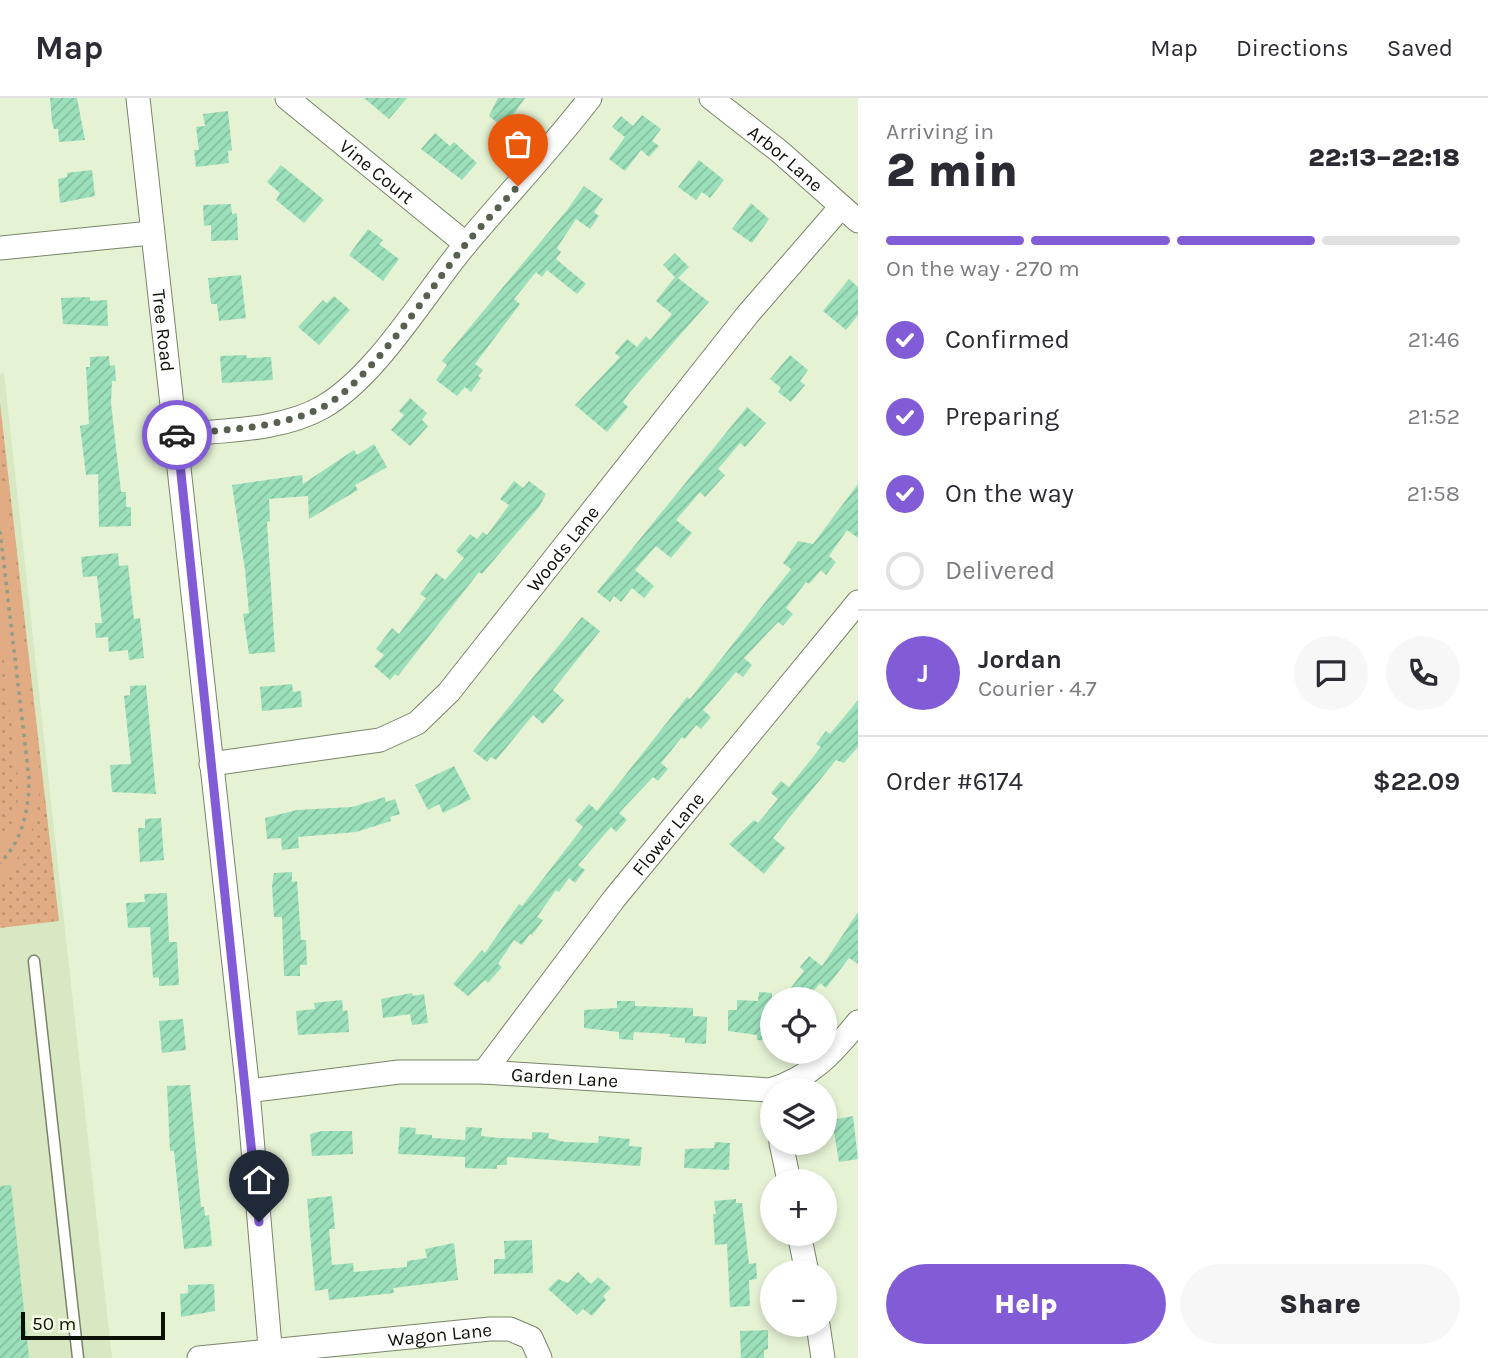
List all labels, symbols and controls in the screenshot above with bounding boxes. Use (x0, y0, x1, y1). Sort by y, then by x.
text: Map (35, 29, 103, 67)
text: Map (1150, 34, 1198, 62)
text: Directions (1236, 34, 1349, 62)
text: Saved (1387, 34, 1453, 62)
pin (488, 114, 548, 186)
text: Arriving in (886, 118, 994, 145)
street label: Arbor Lane (743, 121, 827, 197)
icon: bag (499, 125, 537, 163)
street label: Vine Court (335, 135, 418, 209)
text: 22:13–22:18 (1308, 142, 1460, 173)
text: 2 min (886, 144, 1018, 198)
text: On the way · 270 m (886, 255, 1080, 282)
street label: Tree Road (147, 288, 178, 373)
icon: check (886, 321, 924, 359)
text: Confirmed (945, 324, 1070, 355)
text: 21:46 (1408, 326, 1460, 353)
icon: check (886, 398, 924, 436)
courier (142, 400, 212, 470)
text: Preparing (945, 401, 1059, 432)
text: 21:52 (1407, 403, 1460, 430)
icon: car (158, 416, 196, 454)
icon: check (886, 475, 924, 513)
text: On the way (945, 478, 1074, 509)
text: 21:58 (1407, 480, 1460, 507)
street label: Woods Lane (523, 502, 604, 596)
text: Delivered (945, 555, 1055, 586)
button: chat (1294, 636, 1368, 710)
button: phone (1386, 636, 1460, 710)
text: Jordan (978, 644, 1062, 675)
text: J (917, 658, 929, 689)
text: Courier · 4.7 (978, 675, 1097, 702)
text: Order #6174 (886, 766, 1023, 797)
text: $22.09 (1373, 766, 1460, 797)
street label: Flower Lane (628, 788, 709, 880)
map controls (760, 987, 837, 1337)
button: locate (760, 987, 837, 1064)
street label: Garden Lane (510, 1064, 619, 1092)
button: layers (760, 1078, 837, 1155)
pin (229, 1150, 289, 1222)
icon: home (240, 1161, 278, 1199)
button: + (760, 1169, 837, 1246)
button: − (760, 1260, 837, 1337)
button: Help (886, 1264, 1166, 1344)
button: Share (1180, 1264, 1460, 1344)
scale bar (21, 1309, 164, 1341)
text: 50 m (32, 1313, 76, 1335)
street label: Wagon Lane (387, 1319, 493, 1351)

